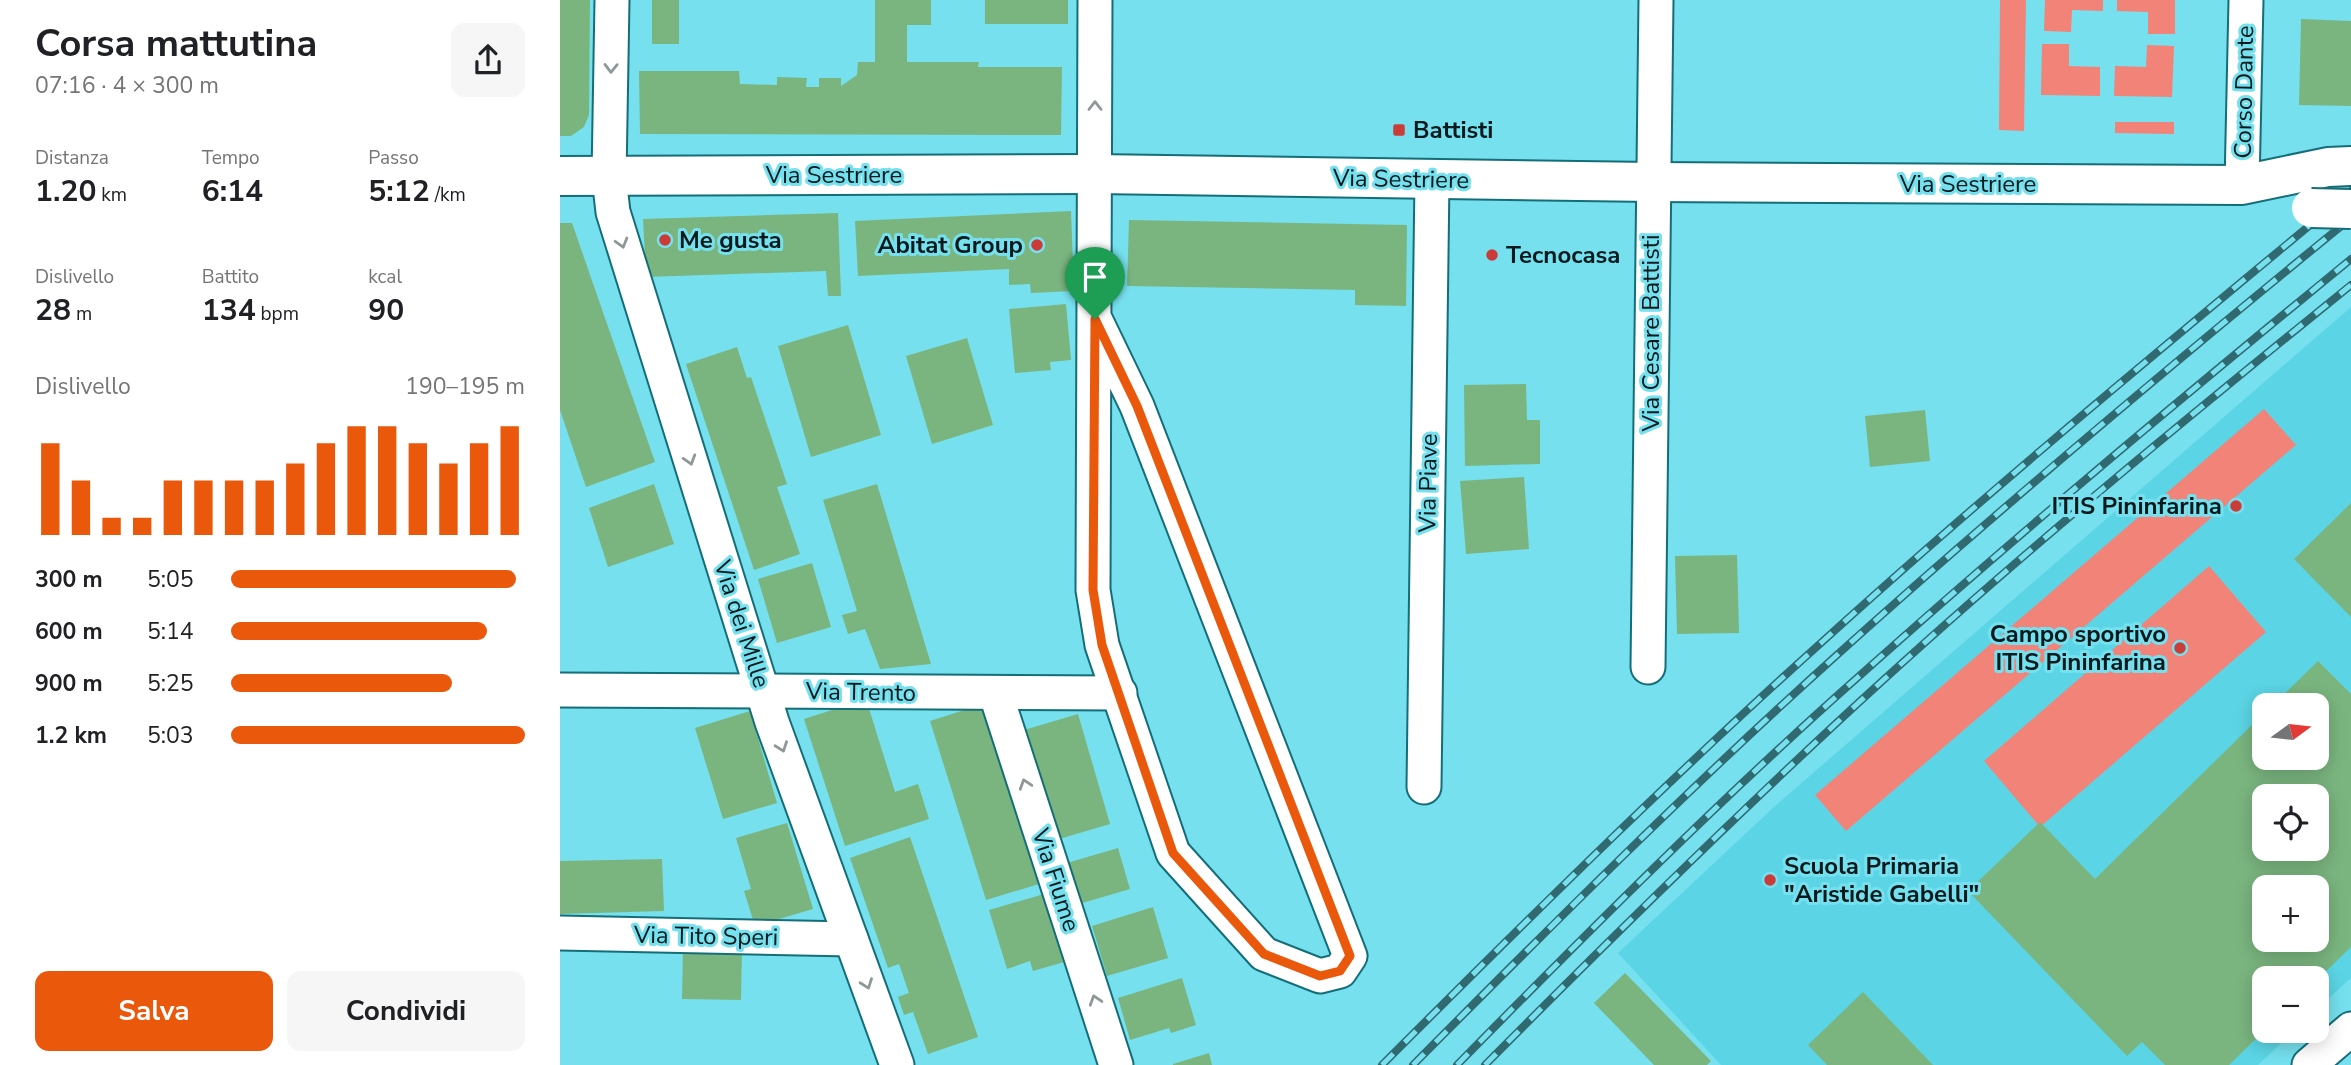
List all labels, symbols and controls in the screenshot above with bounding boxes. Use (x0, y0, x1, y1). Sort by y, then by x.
text: Corsa mattutina (35, 18, 317, 69)
button: share (451, 23, 525, 97)
street label: Corso Dante (2227, 25, 2261, 159)
one-way arrow (603, 63, 619, 74)
text: 07:16 · 4 × 300 m (35, 70, 219, 101)
one-way arrow (1087, 100, 1103, 111)
place label: Battisti (1413, 114, 1493, 146)
marker: Battisti (1391, 122, 1407, 138)
text: Distanza (35, 145, 109, 171)
text: Tempo (202, 145, 260, 171)
text: Passo (368, 145, 419, 171)
street label: Via Sestriere (765, 159, 902, 191)
street label: Via Sestriere (1331, 162, 1470, 196)
street label: Via Sestriere (1899, 168, 2036, 200)
text: 1.20 (35, 171, 96, 212)
text: 6:14 (202, 171, 263, 212)
text: 5:12 (368, 171, 430, 212)
text: km (96, 182, 127, 208)
text: /km (430, 182, 466, 208)
place label: Me gusta (679, 224, 782, 256)
place label: Abitat Group (878, 229, 1023, 261)
marker: Me gusta (657, 232, 673, 248)
street label: Via Cesare Battisti (1635, 234, 1667, 433)
one-way arrow (613, 237, 628, 249)
marker: Abitat Group (1029, 237, 1045, 253)
place label: Tecnocasa (1506, 239, 1620, 271)
pin (1065, 247, 1125, 319)
marker: Tecnocasa (1484, 247, 1500, 263)
icon: arrive (1076, 258, 1114, 296)
text: Dislivello (35, 264, 114, 290)
text: Battito (202, 264, 259, 290)
text: kcal (368, 264, 402, 290)
text: 28 (35, 290, 71, 331)
text: 134 (202, 290, 256, 331)
text: 90 (368, 290, 404, 331)
text: m (71, 301, 92, 327)
text: bpm (256, 301, 299, 327)
text: Dislivello (35, 371, 131, 402)
text: 190–195 m (405, 371, 525, 402)
street label: Via Piave (1411, 433, 1445, 534)
one-way arrow (681, 454, 696, 466)
place label: ITIS Pininfarina (2052, 490, 2222, 522)
marker: ITIS Pininfarina (2228, 498, 2244, 514)
street label: Via dei Mille (706, 555, 778, 692)
text: 300 m (35, 564, 103, 595)
text: 5:05 (147, 564, 194, 595)
text: 600 m (35, 616, 103, 647)
text: 5:14 (147, 616, 194, 647)
place label: Campo sportivo ITIS Pininfarina (1990, 618, 2166, 678)
marker: Campo sportivo ITIS Pininfarina (2172, 640, 2188, 656)
text: 900 m (35, 668, 103, 699)
text: 5:25 (147, 668, 194, 699)
street label: Via Trento (805, 675, 916, 709)
north arrow (2252, 693, 2329, 770)
map controls (2252, 693, 2329, 1043)
text: 1.2 km (35, 720, 107, 751)
text: 5:03 (147, 720, 194, 751)
one-way arrow (773, 740, 787, 752)
one-way arrow (1019, 778, 1033, 790)
button: locate (2252, 784, 2329, 861)
street label: Via Fiume (1024, 823, 1088, 936)
place label: Scuola Primaria "Aristide Gabelli" (1784, 850, 1979, 910)
marker: Scuola Primaria "Aristide Gabelli" (1762, 872, 1778, 888)
button: + (2252, 875, 2329, 952)
street label: Via Tito Speri (632, 919, 779, 953)
button: − (2252, 966, 2329, 1043)
button: Salva (35, 971, 273, 1051)
button: Condividi (287, 971, 525, 1051)
one-way arrow (859, 977, 873, 989)
one-way arrow (1089, 994, 1103, 1007)

